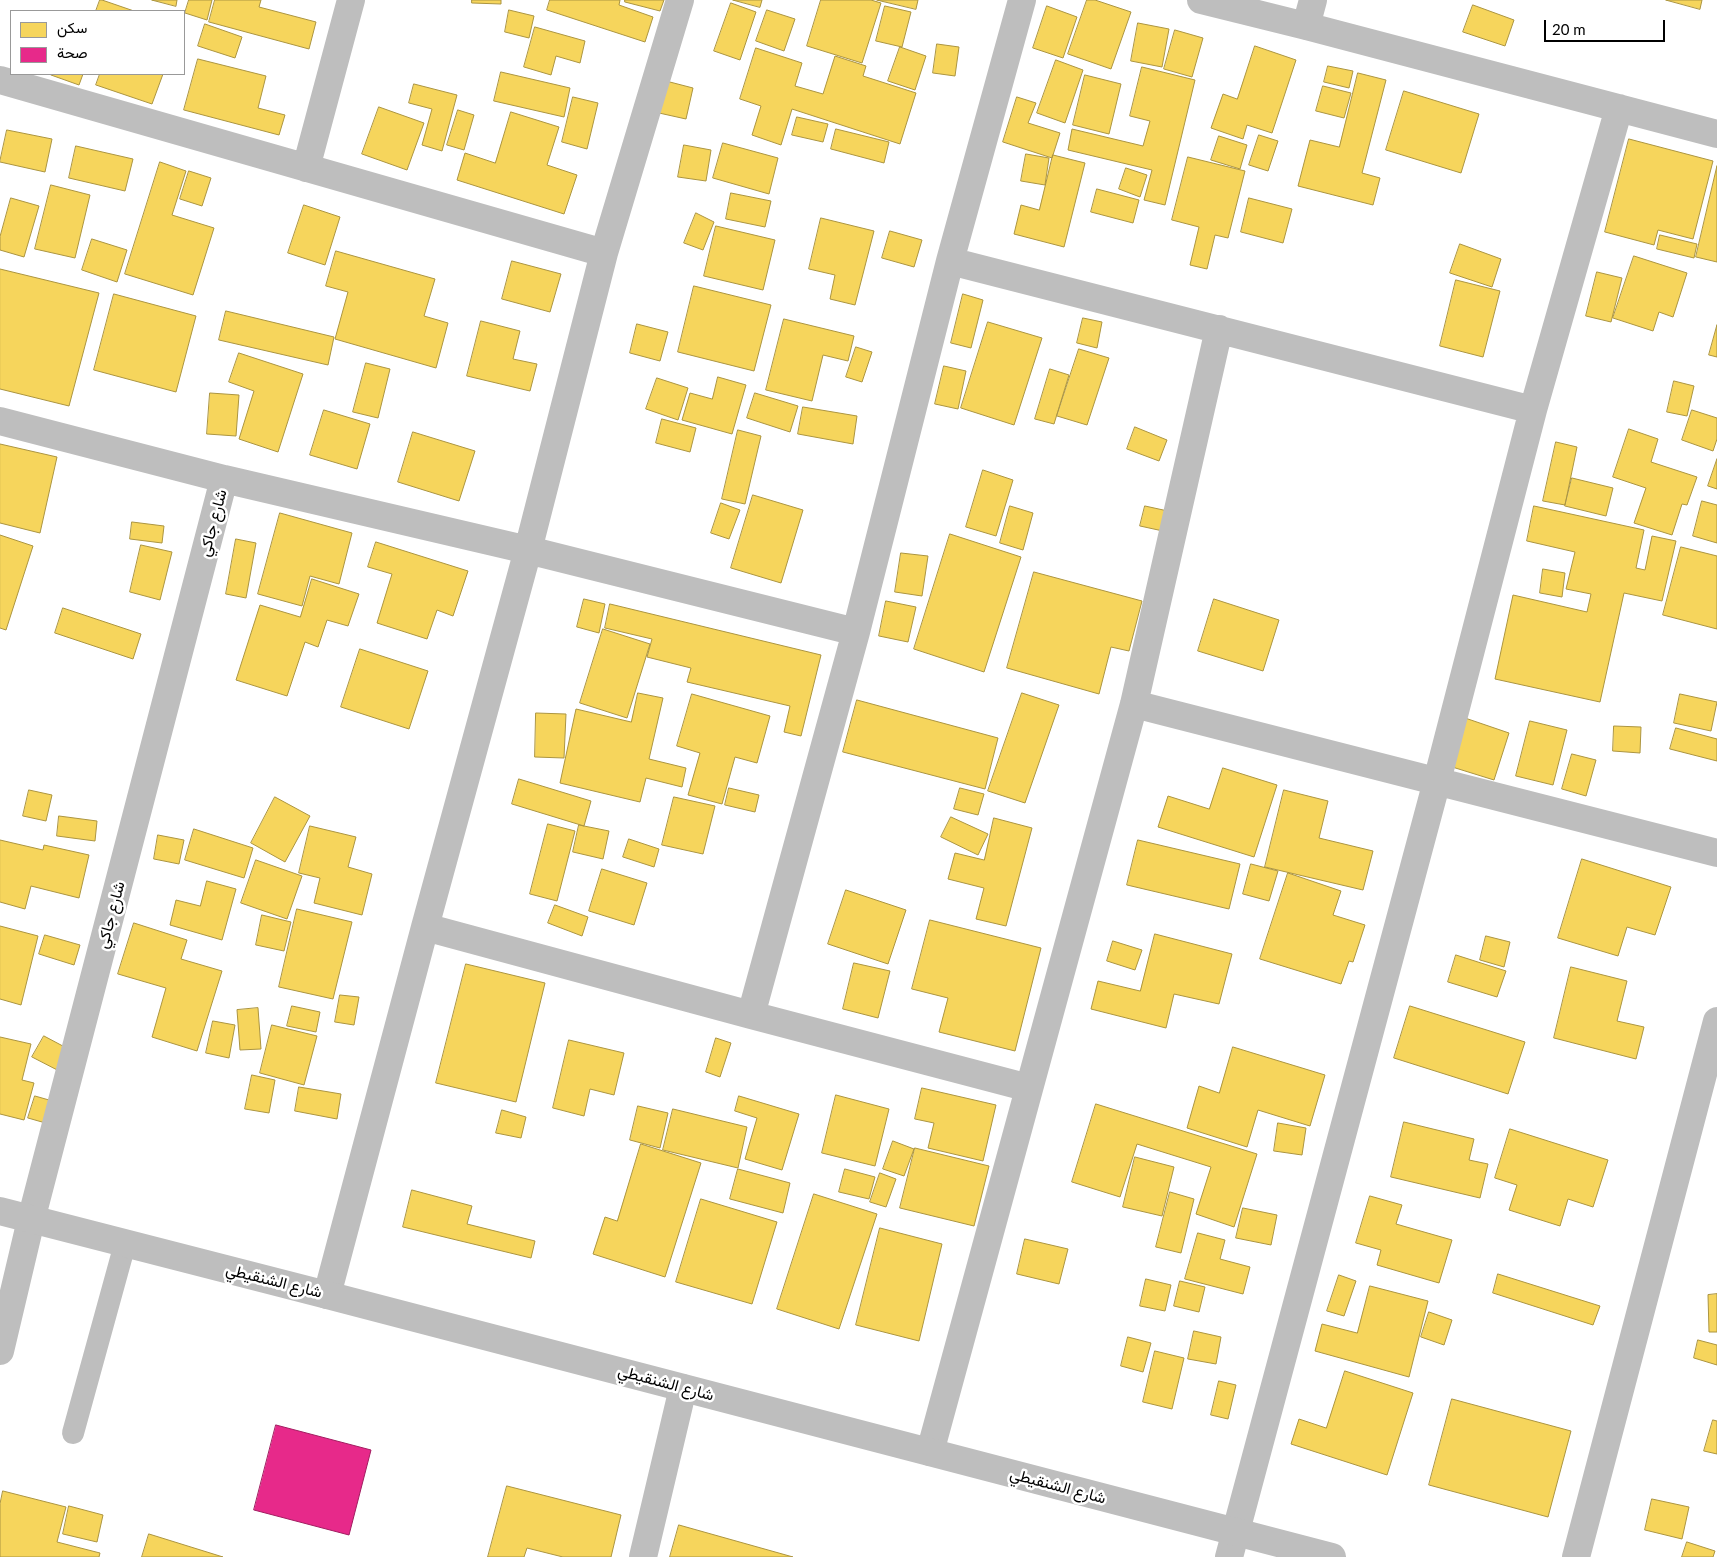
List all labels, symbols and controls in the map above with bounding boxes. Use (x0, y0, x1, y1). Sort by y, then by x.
legend (10, 10, 185, 75)
scale bar (1547, 10, 1668, 42)
text: سكن (57, 18, 87, 36)
text: 20 m (1552, 20, 1586, 38)
text: صحة (57, 43, 88, 61)
street label: شارع جاكي (195, 487, 231, 559)
street label: شارع جاكي (93, 879, 129, 951)
street label: شارع الشنقيطي (224, 1260, 324, 1302)
street label: شارع الشنقيطي (616, 1361, 716, 1405)
street label: شارع الشنقيطي (1008, 1464, 1108, 1508)

